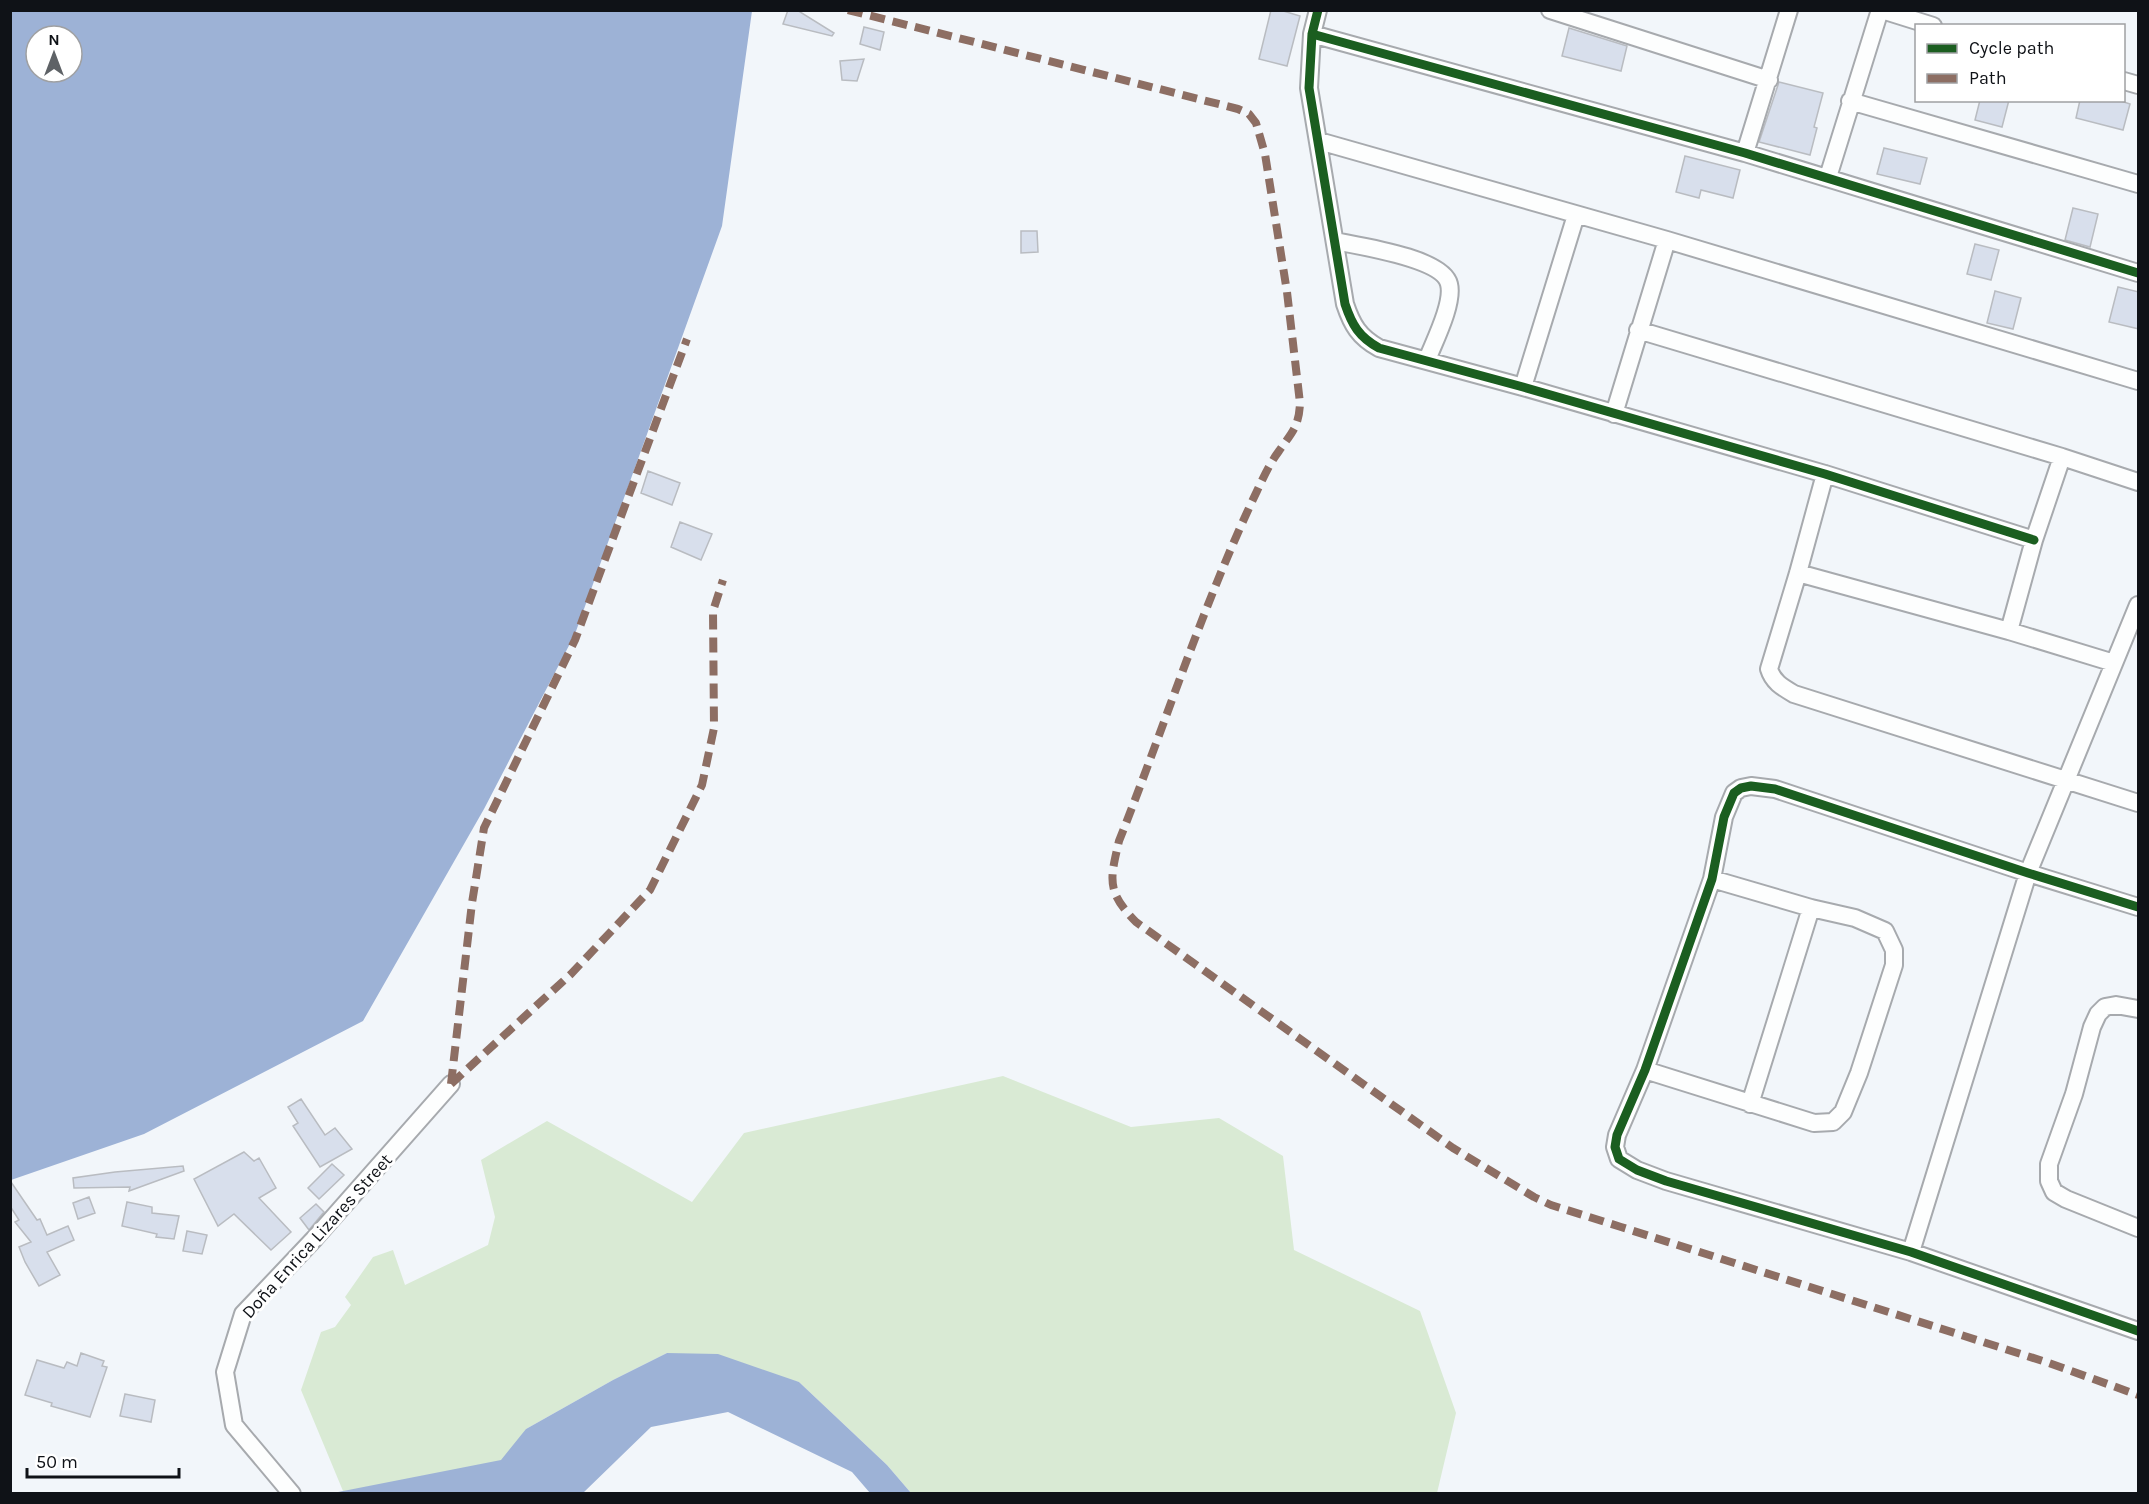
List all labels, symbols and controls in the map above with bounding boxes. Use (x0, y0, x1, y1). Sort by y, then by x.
north arrow (24, 24, 84, 84)
legend (1915, 24, 2125, 102)
text: N (48, 30, 60, 49)
text: Cycle path (1969, 37, 2054, 59)
text: Path (1969, 67, 2007, 89)
street label: Doña Enrica Lizares Street (237, 1149, 397, 1323)
scale bar (27, 1441, 178, 1479)
text: 50 m (36, 1451, 78, 1473)

